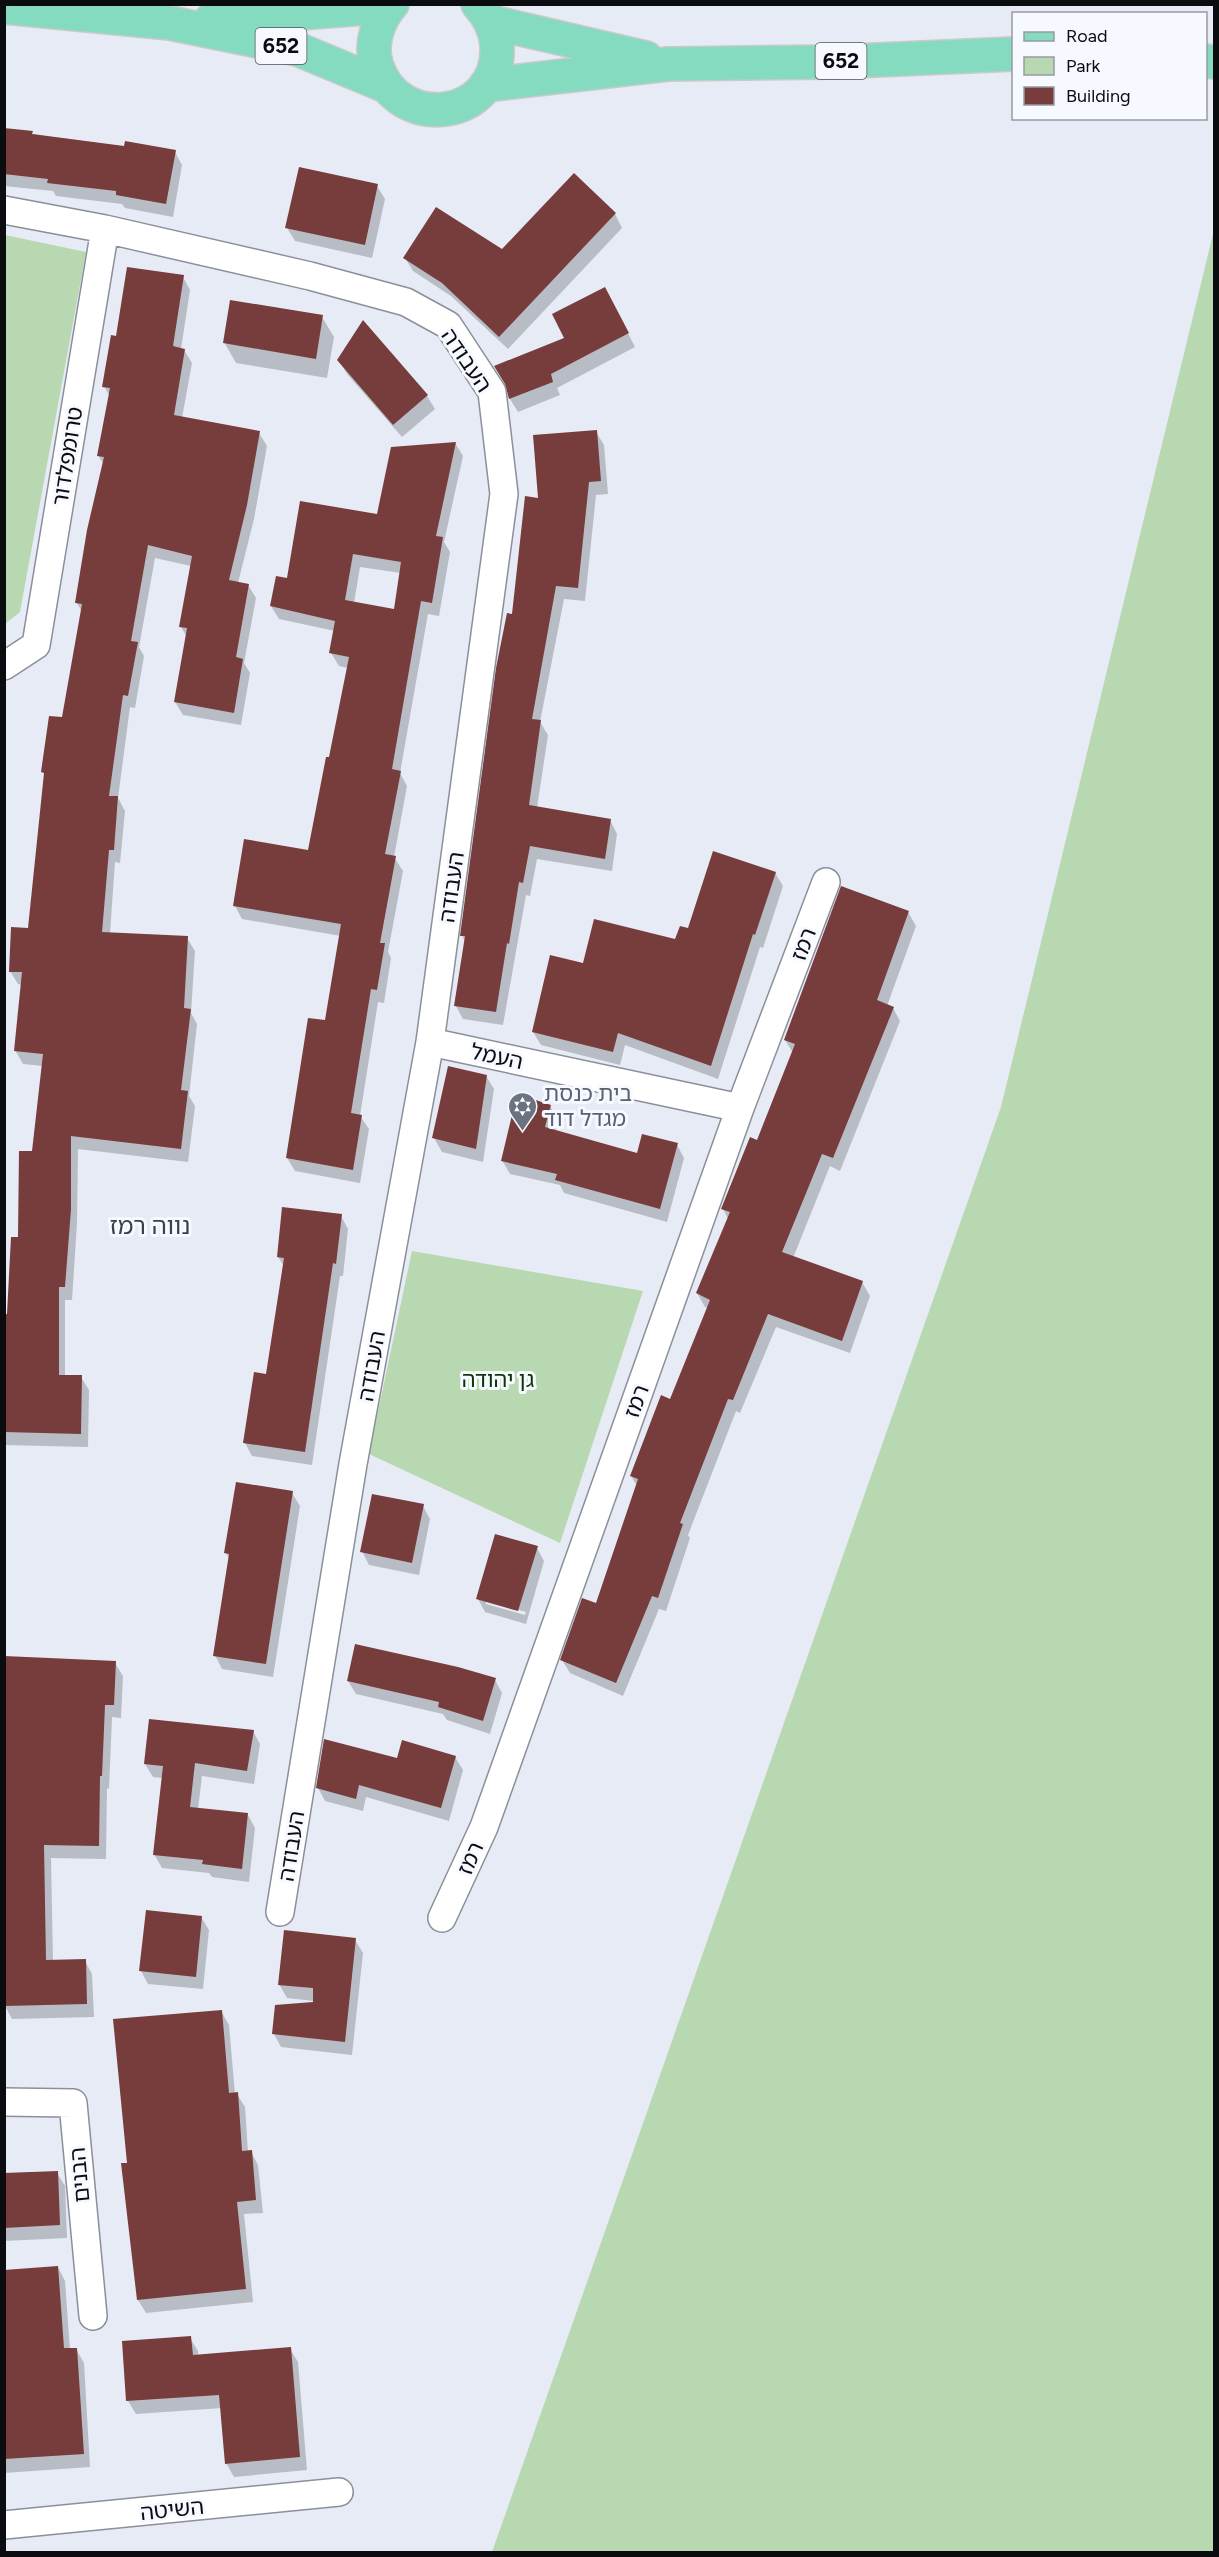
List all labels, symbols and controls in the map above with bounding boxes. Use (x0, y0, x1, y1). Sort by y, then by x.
legend (1012, 12, 1207, 120)
text: Road (1066, 25, 1107, 47)
road number: 652 (256, 28, 306, 64)
road number: 652 (816, 43, 866, 79)
text: Park (1066, 55, 1101, 77)
text: Building (1066, 85, 1131, 107)
street label: העבודה (435, 323, 498, 397)
street label: טרומפלדור (46, 405, 89, 508)
street label: העבודה (433, 850, 470, 924)
street label: רמז (785, 924, 822, 964)
street label: העמל (468, 1038, 526, 1075)
place label: בית כנסת מגדל דוד (544, 1080, 632, 1132)
synagogue icon: בית כנסת מגדל דוד (507, 1090, 539, 1132)
district label: נווה רמז (110, 1211, 190, 1240)
street label: העבודה (352, 1329, 391, 1404)
park label: גן יהודה (462, 1366, 534, 1393)
street label: רמז (618, 1381, 655, 1421)
street label: העבודה (273, 1809, 310, 1883)
street label: רמז (451, 1838, 490, 1879)
street label: הבנים (64, 2146, 95, 2204)
street label: השיטה (139, 2493, 205, 2526)

